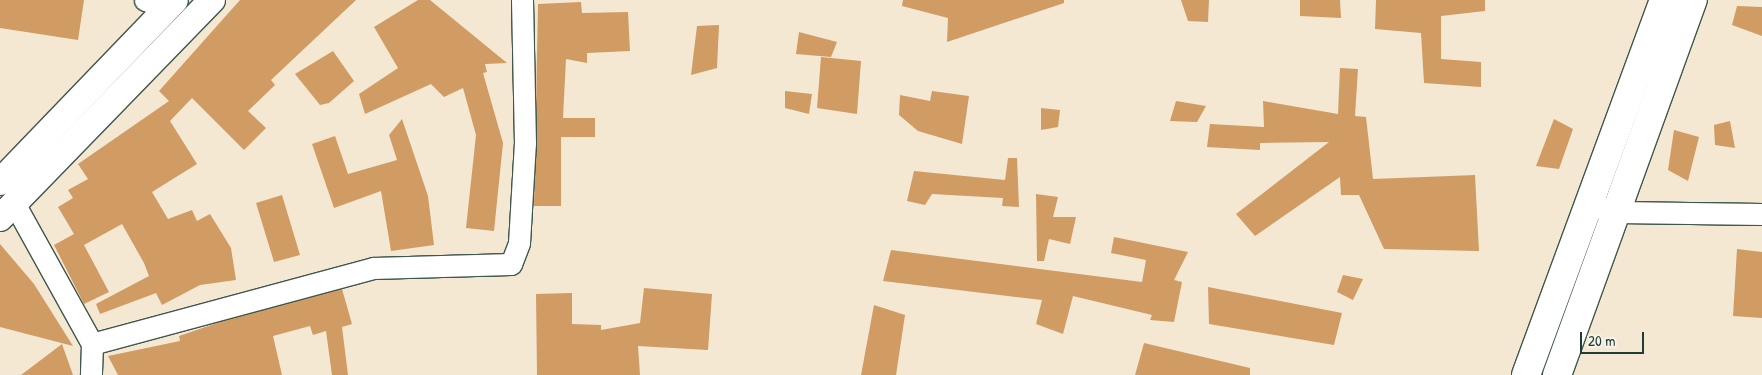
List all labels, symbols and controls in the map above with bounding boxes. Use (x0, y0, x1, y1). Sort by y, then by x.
scale bar (1582, 322, 1646, 354)
text: 20 m (1588, 330, 1615, 351)

